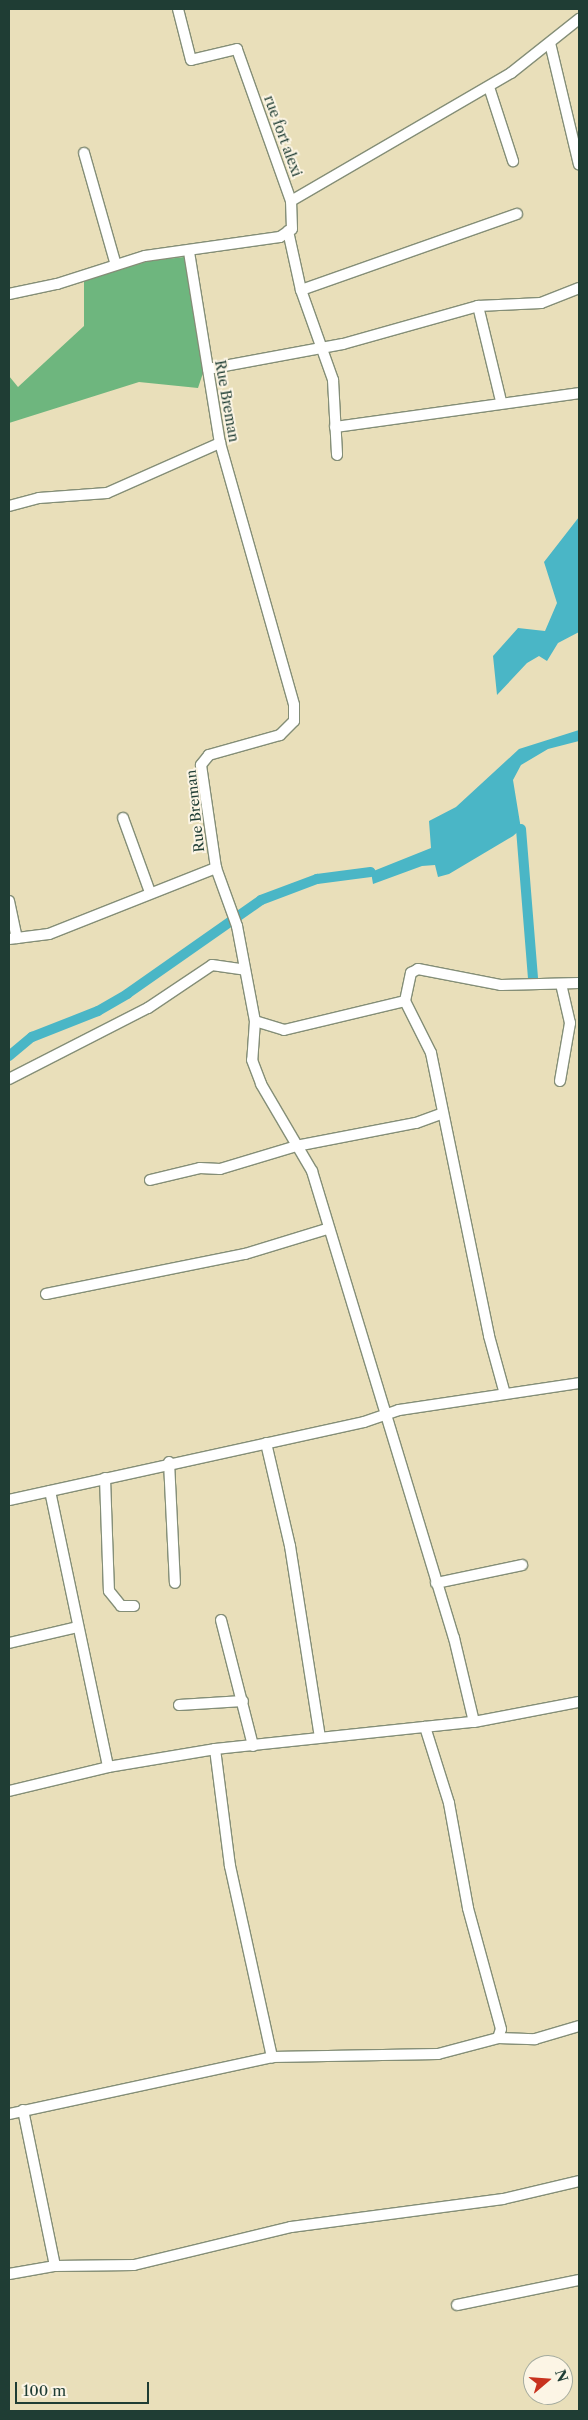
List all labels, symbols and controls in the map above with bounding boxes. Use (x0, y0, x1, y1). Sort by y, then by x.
street label: rue fort alexi (261, 93, 305, 179)
street label: Rue Breman (212, 359, 242, 443)
street label: Rue Breman (182, 769, 208, 853)
north arrow (523, 2355, 573, 2405)
text: N (551, 2367, 572, 2384)
scale bar (18, 2372, 151, 2404)
text: 100 m (23, 2381, 66, 2400)

